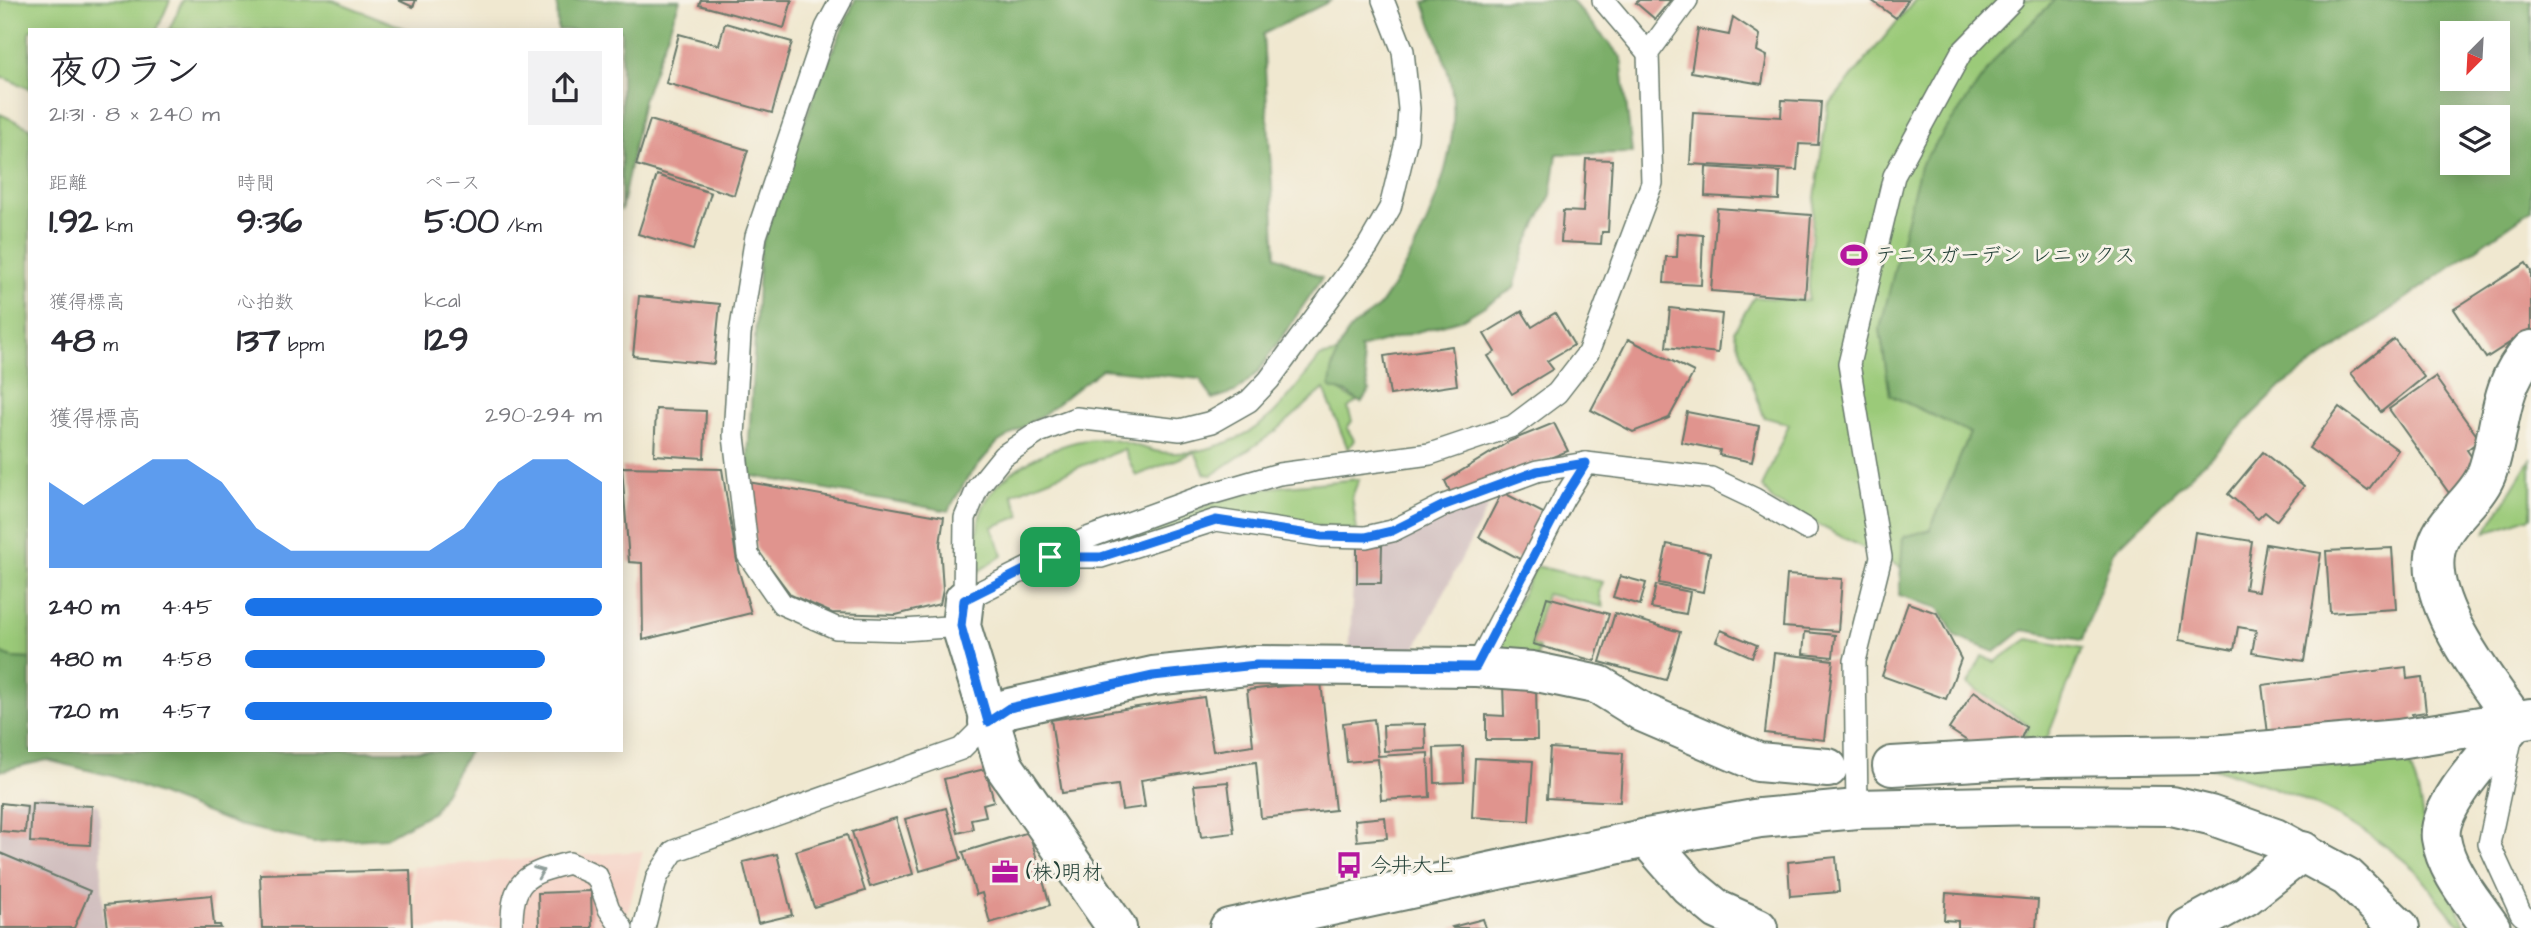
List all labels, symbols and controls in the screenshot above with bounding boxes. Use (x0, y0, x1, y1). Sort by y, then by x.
north arrow (2440, 21, 2510, 91)
map controls (2440, 21, 2510, 175)
text: 夜のラン (49, 46, 201, 98)
button: share (528, 51, 602, 125)
text: 21:31 · 8 × 240 m (49, 98, 220, 130)
button: layers (2440, 105, 2510, 175)
text: 距離 (49, 170, 87, 197)
text: 時間 (237, 170, 275, 197)
text: ペース (424, 170, 480, 197)
text: 1.92 (49, 197, 98, 246)
text: 9:36 (237, 197, 302, 246)
text: 5:00 (424, 197, 499, 246)
text: km (98, 213, 132, 240)
text: /km (499, 213, 542, 240)
sports icon: テニスガーデン レニックス (1839, 240, 1869, 270)
place label: テニスガーデン レニックス (1875, 241, 2135, 270)
text: kcal (424, 288, 461, 315)
text: 獲得標高 (49, 289, 125, 316)
text: 心拍数 (237, 289, 294, 316)
text: 129 (424, 315, 469, 364)
text: 48 (49, 316, 96, 365)
text: 137 (237, 316, 280, 365)
text: m (96, 332, 118, 359)
text: bpm (280, 332, 324, 359)
text: 290–294 m (485, 399, 602, 431)
text: 獲得標高 (49, 403, 141, 435)
pin (1020, 527, 1080, 587)
icon: arrive (1031, 538, 1069, 576)
text: 240 m (49, 591, 119, 623)
text: 4:45 (161, 591, 212, 623)
text: 480 m (49, 643, 121, 675)
text: 4:58 (161, 643, 212, 675)
text: 720 m (49, 695, 118, 727)
text: 4:57 (161, 695, 211, 727)
bus stop icon: 今井大上 (1334, 850, 1364, 880)
place label: 今井大上 (1370, 851, 1454, 880)
office icon: (株)明材 (990, 857, 1020, 887)
place label: (株)明材 (1026, 858, 1103, 887)
one-way arrow (532, 867, 544, 881)

